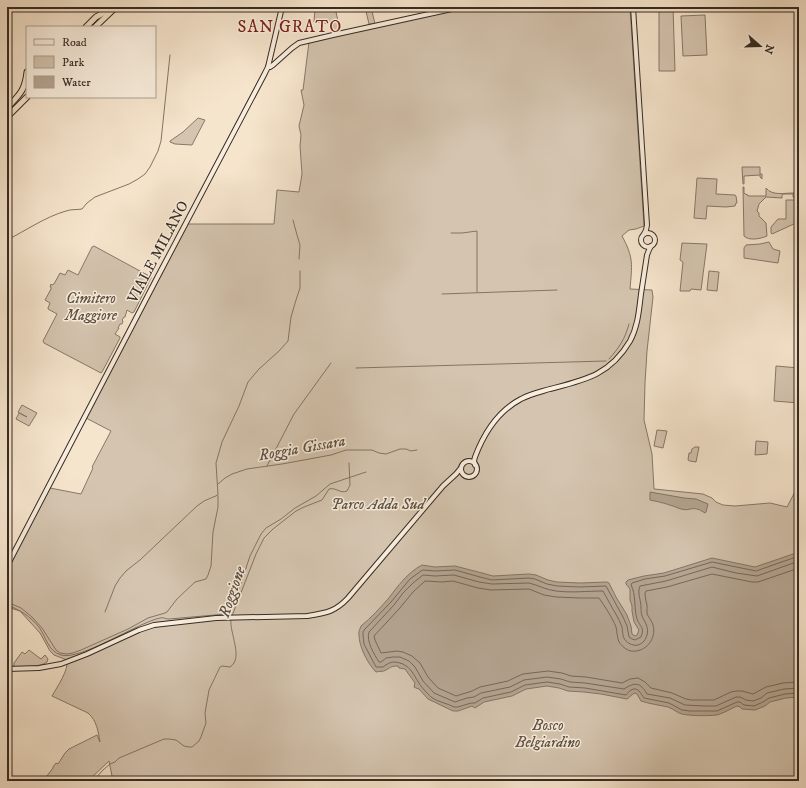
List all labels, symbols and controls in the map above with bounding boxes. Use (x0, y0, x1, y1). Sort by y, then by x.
district label: SAN GRATO (238, 16, 342, 38)
legend (26, 26, 156, 98)
north arrow (740, 26, 780, 66)
text: Road (62, 35, 87, 50)
text: N (760, 42, 777, 56)
text: Park (62, 55, 84, 70)
text: Water (61, 75, 91, 90)
street label: VIALE MILANO (123, 198, 193, 307)
park label: Cimitero Maggiore (64, 289, 118, 325)
water label: Roggia Gissara (256, 431, 347, 466)
park label: Parco Adda Sud (331, 495, 428, 514)
water label: Roggione (214, 563, 250, 621)
park label: Bosco Belgiardino (515, 716, 581, 752)

